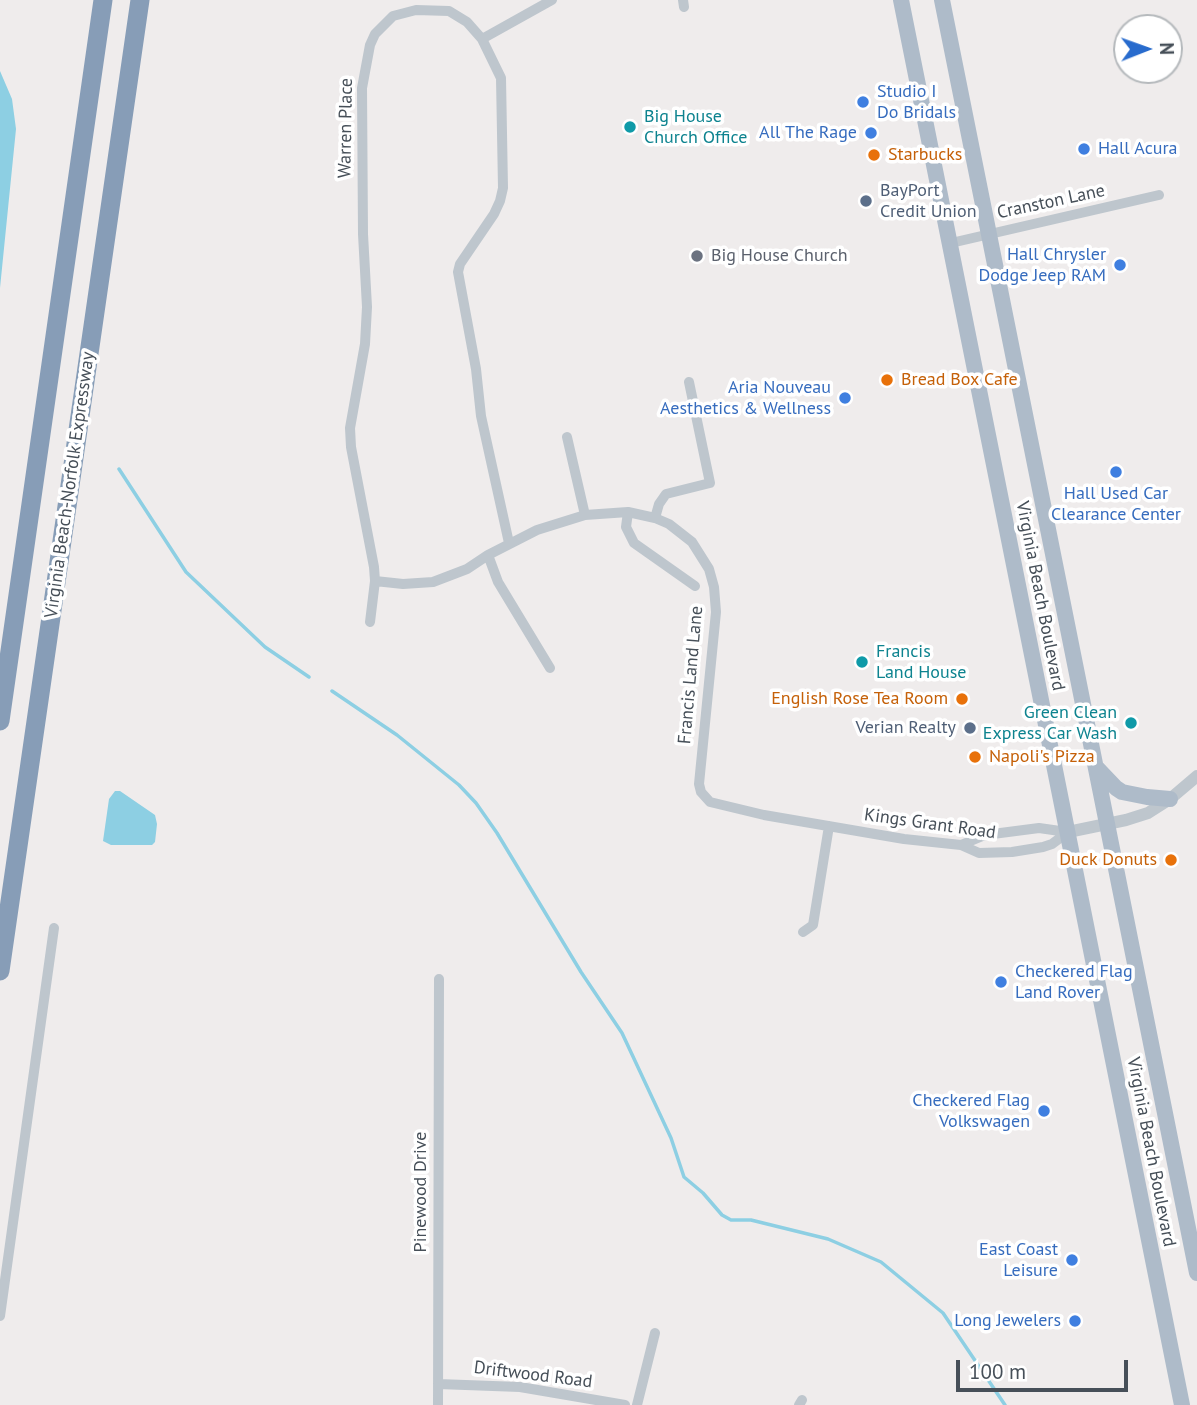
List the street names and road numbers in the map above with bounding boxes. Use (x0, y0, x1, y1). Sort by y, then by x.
street label: Warren Place (334, 78, 358, 178)
street label: Cranston Lane (995, 180, 1107, 224)
street label: Virginia Beach-Norfolk Expressway (41, 351, 99, 619)
street label: Virginia Beach Boulevard (1011, 499, 1069, 693)
street label: Francis Land Lane (674, 605, 708, 745)
street label: Kings Grant Road (863, 804, 997, 844)
street label: Virginia Beach Boulevard (1122, 1055, 1180, 1249)
street label: Pinewood Drive (410, 1132, 432, 1252)
street label: Driftwood Road (473, 1357, 593, 1393)

